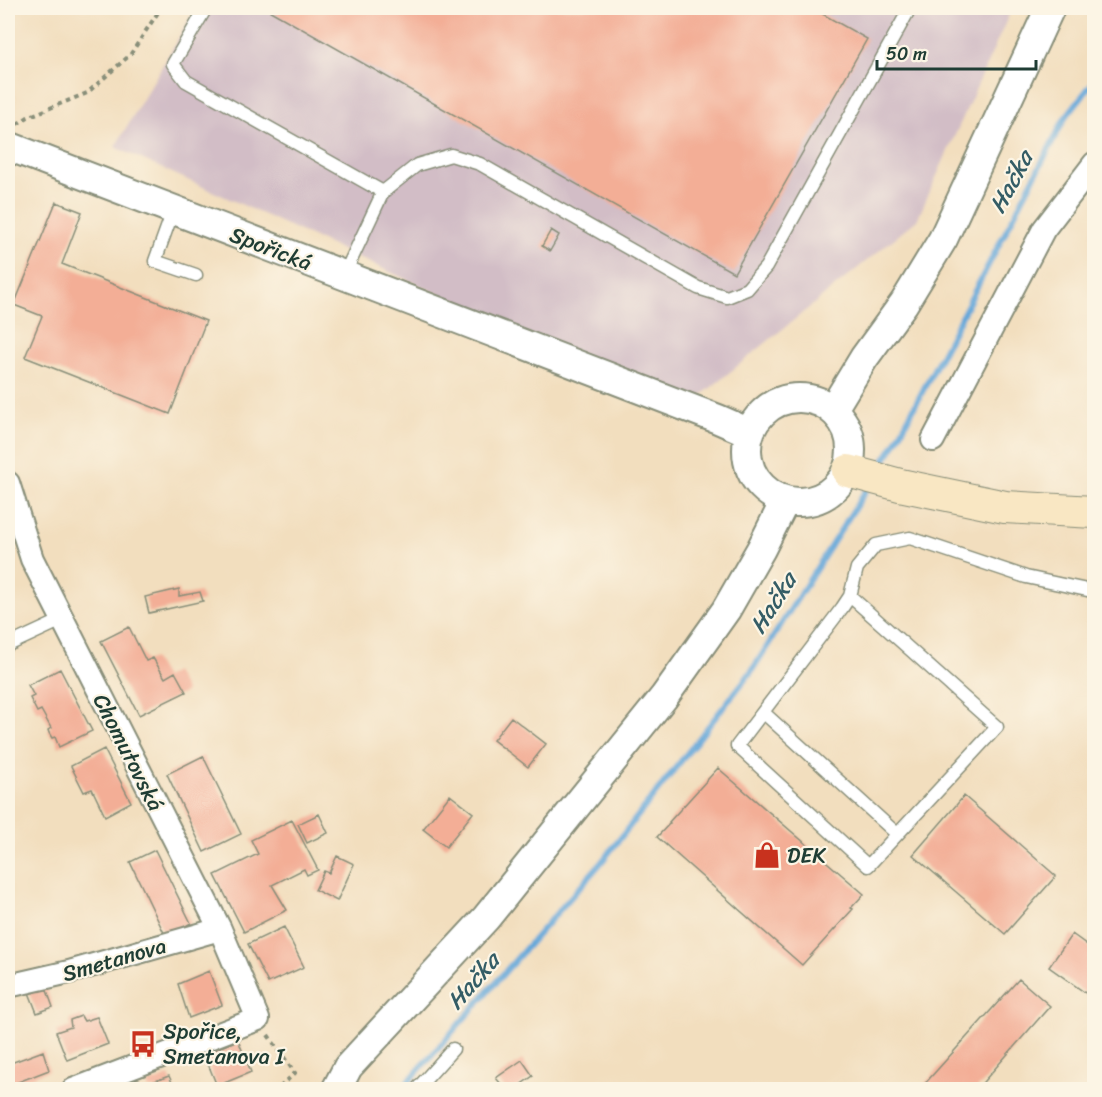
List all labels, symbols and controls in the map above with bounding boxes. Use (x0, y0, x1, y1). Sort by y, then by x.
scale bar (877, 33, 1036, 71)
text: 50 m (886, 38, 927, 70)
water label: Hačka (977, 140, 1046, 221)
street label: Spořická (224, 215, 318, 282)
water label: Hačka (738, 561, 810, 642)
street label: Chomutovská (82, 686, 175, 818)
place label: DEK (787, 836, 826, 875)
shop icon: DEK (752, 840, 782, 870)
street label: Smetanova (57, 926, 171, 993)
water label: Hačka (436, 940, 512, 1020)
place label: Spořice, Smetanova I (163, 1012, 286, 1076)
bus stop icon: Spořice, Smetanova I (128, 1029, 158, 1059)

